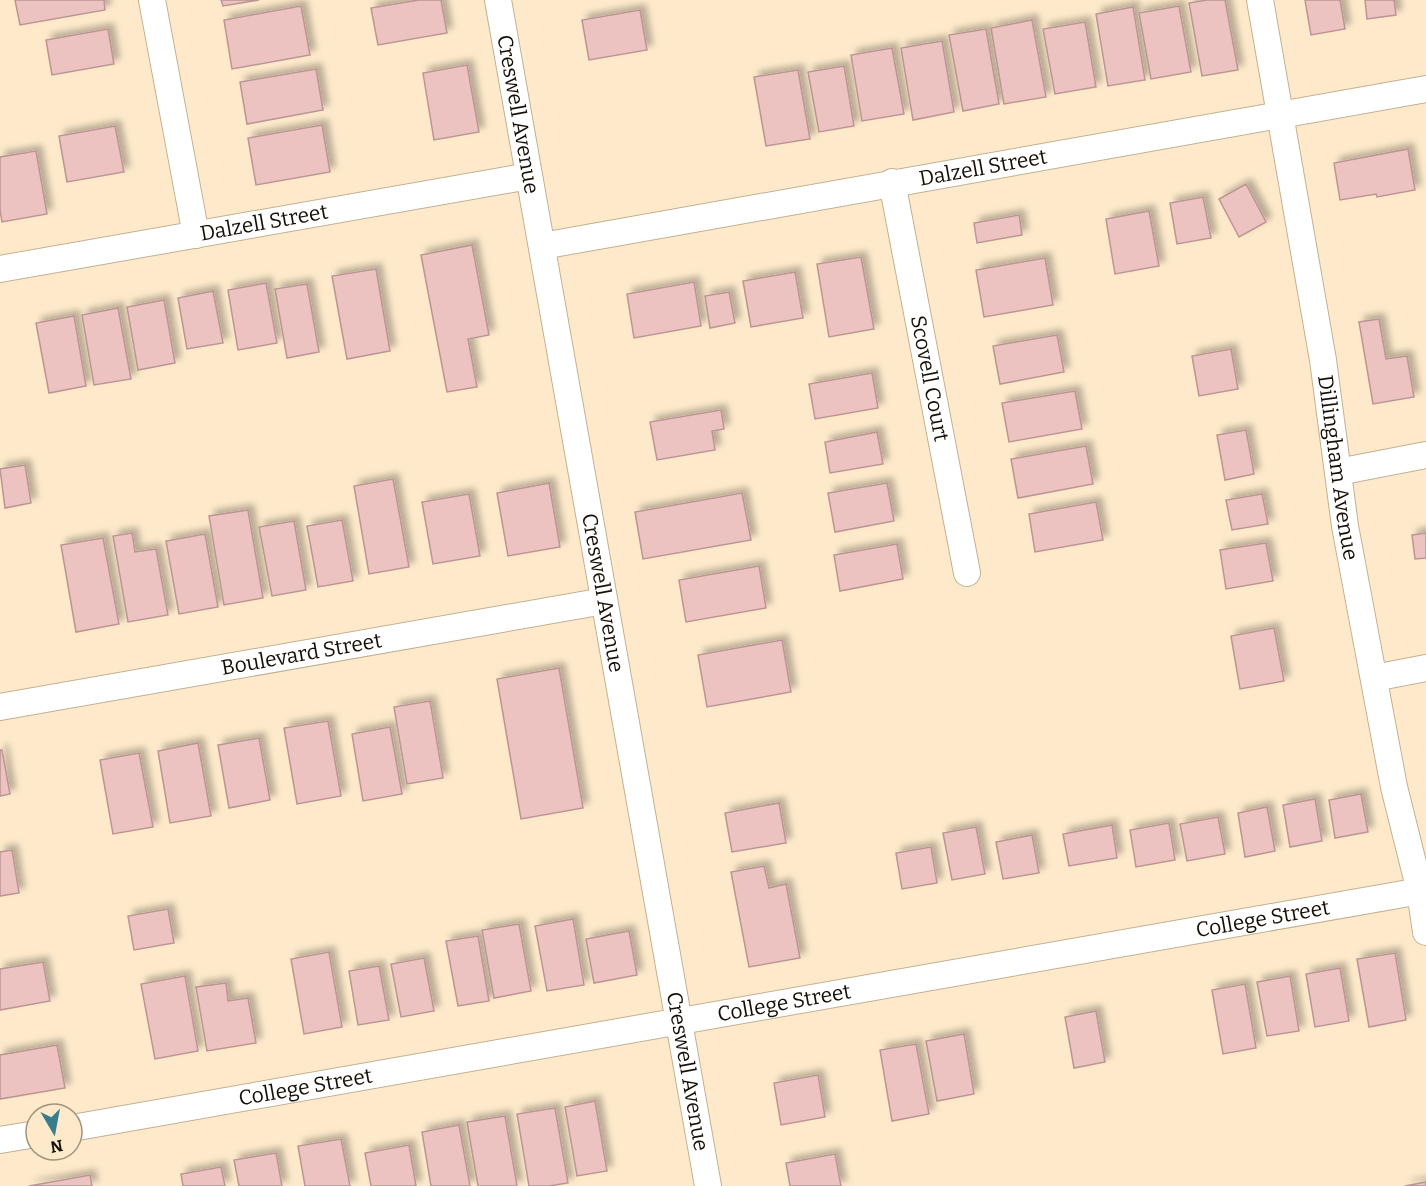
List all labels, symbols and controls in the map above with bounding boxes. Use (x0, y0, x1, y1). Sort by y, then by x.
street label: Creswell Avenue (491, 33, 545, 196)
street label: Dalzell Street (917, 143, 1049, 192)
street label: Dalzell Street (198, 199, 330, 247)
street label: Scovell Court (905, 313, 955, 444)
street label: Dillingham Avenue (1312, 373, 1364, 562)
street label: Creswell Avenue (576, 511, 630, 674)
street label: Boulevard Street (219, 627, 384, 681)
street label: College Street (1194, 894, 1332, 943)
street label: College Street (715, 978, 853, 1027)
street label: Creswell Avenue (661, 990, 715, 1153)
street label: College Street (237, 1062, 375, 1111)
north arrow (24, 1102, 84, 1162)
text: N (49, 1136, 64, 1157)

